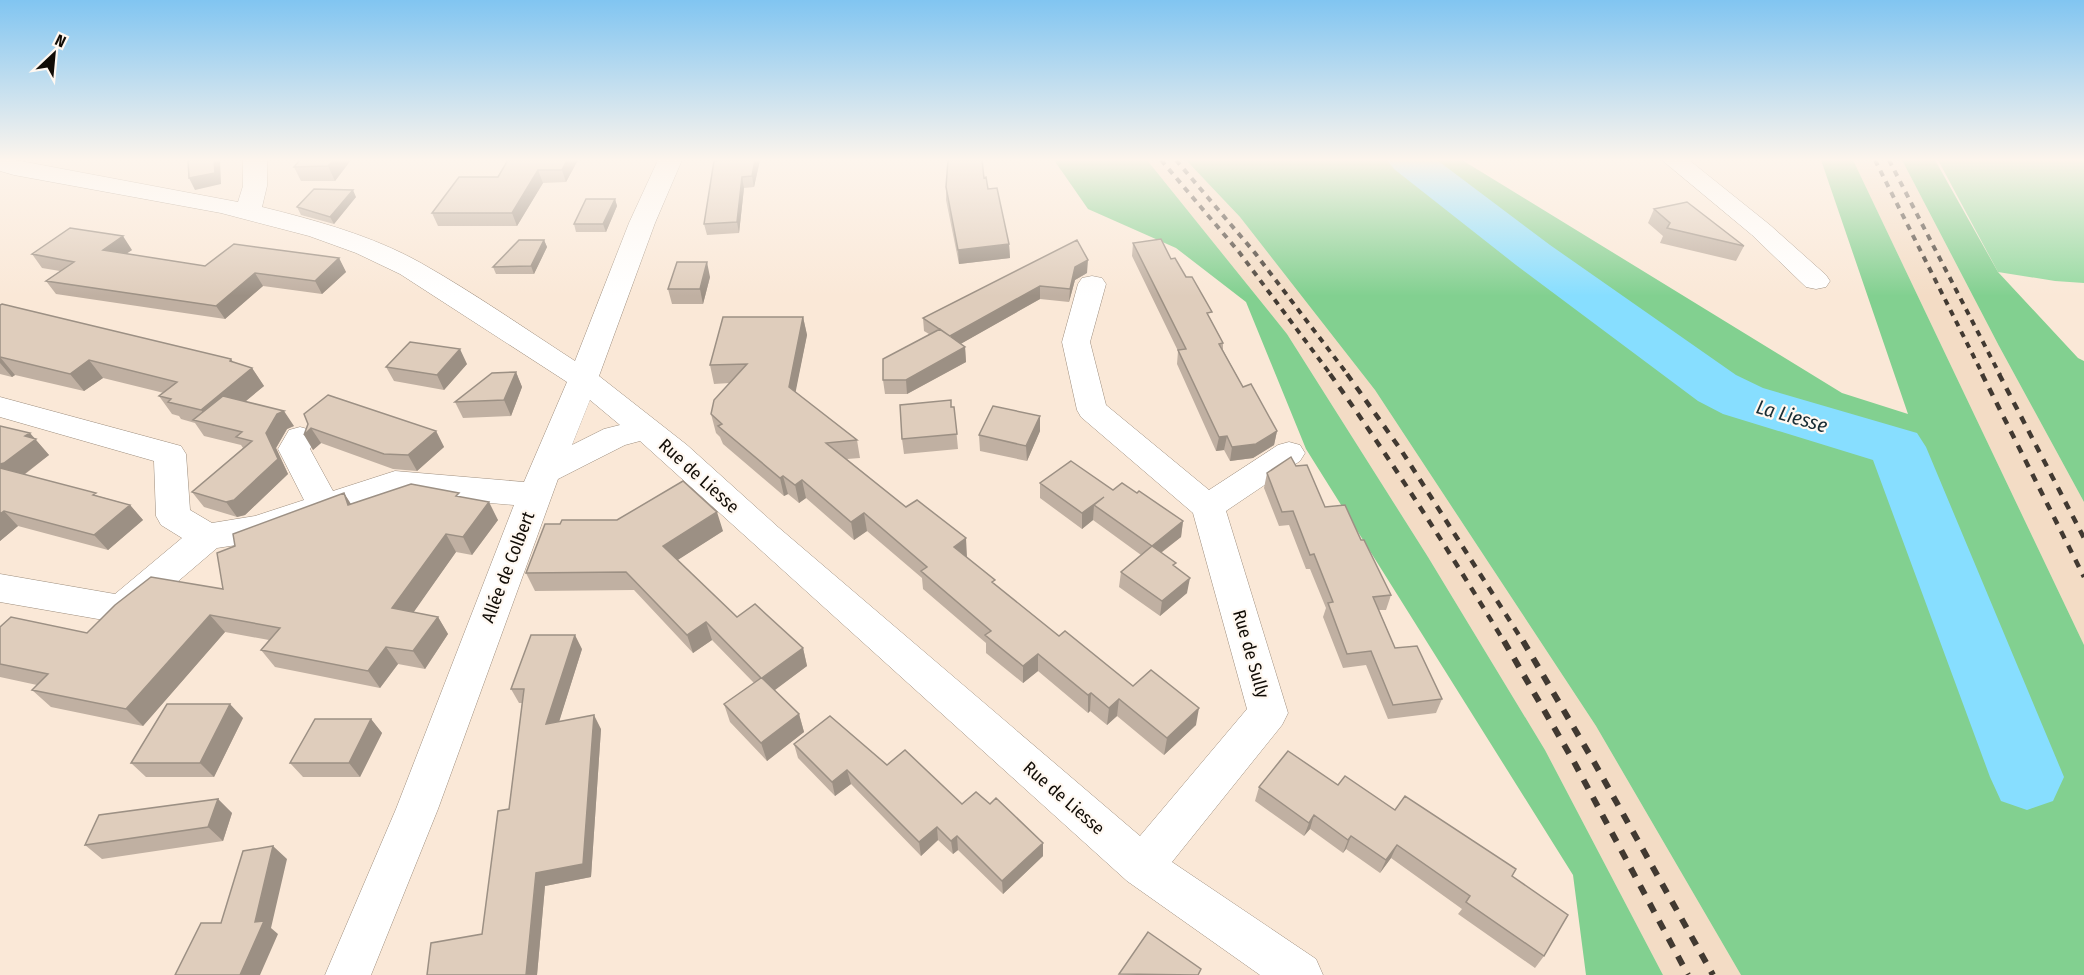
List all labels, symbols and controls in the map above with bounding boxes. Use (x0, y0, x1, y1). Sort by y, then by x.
north arrow (24, 24, 84, 84)
text: N (52, 30, 69, 52)
water label: La Liesse (1754, 394, 1831, 438)
street label: Rue de Liesse (654, 434, 744, 518)
street label: Allée de Colbert (477, 508, 539, 626)
street label: Rue de Sully (1228, 607, 1274, 701)
street label: Rue de Liesse (1019, 757, 1109, 839)

